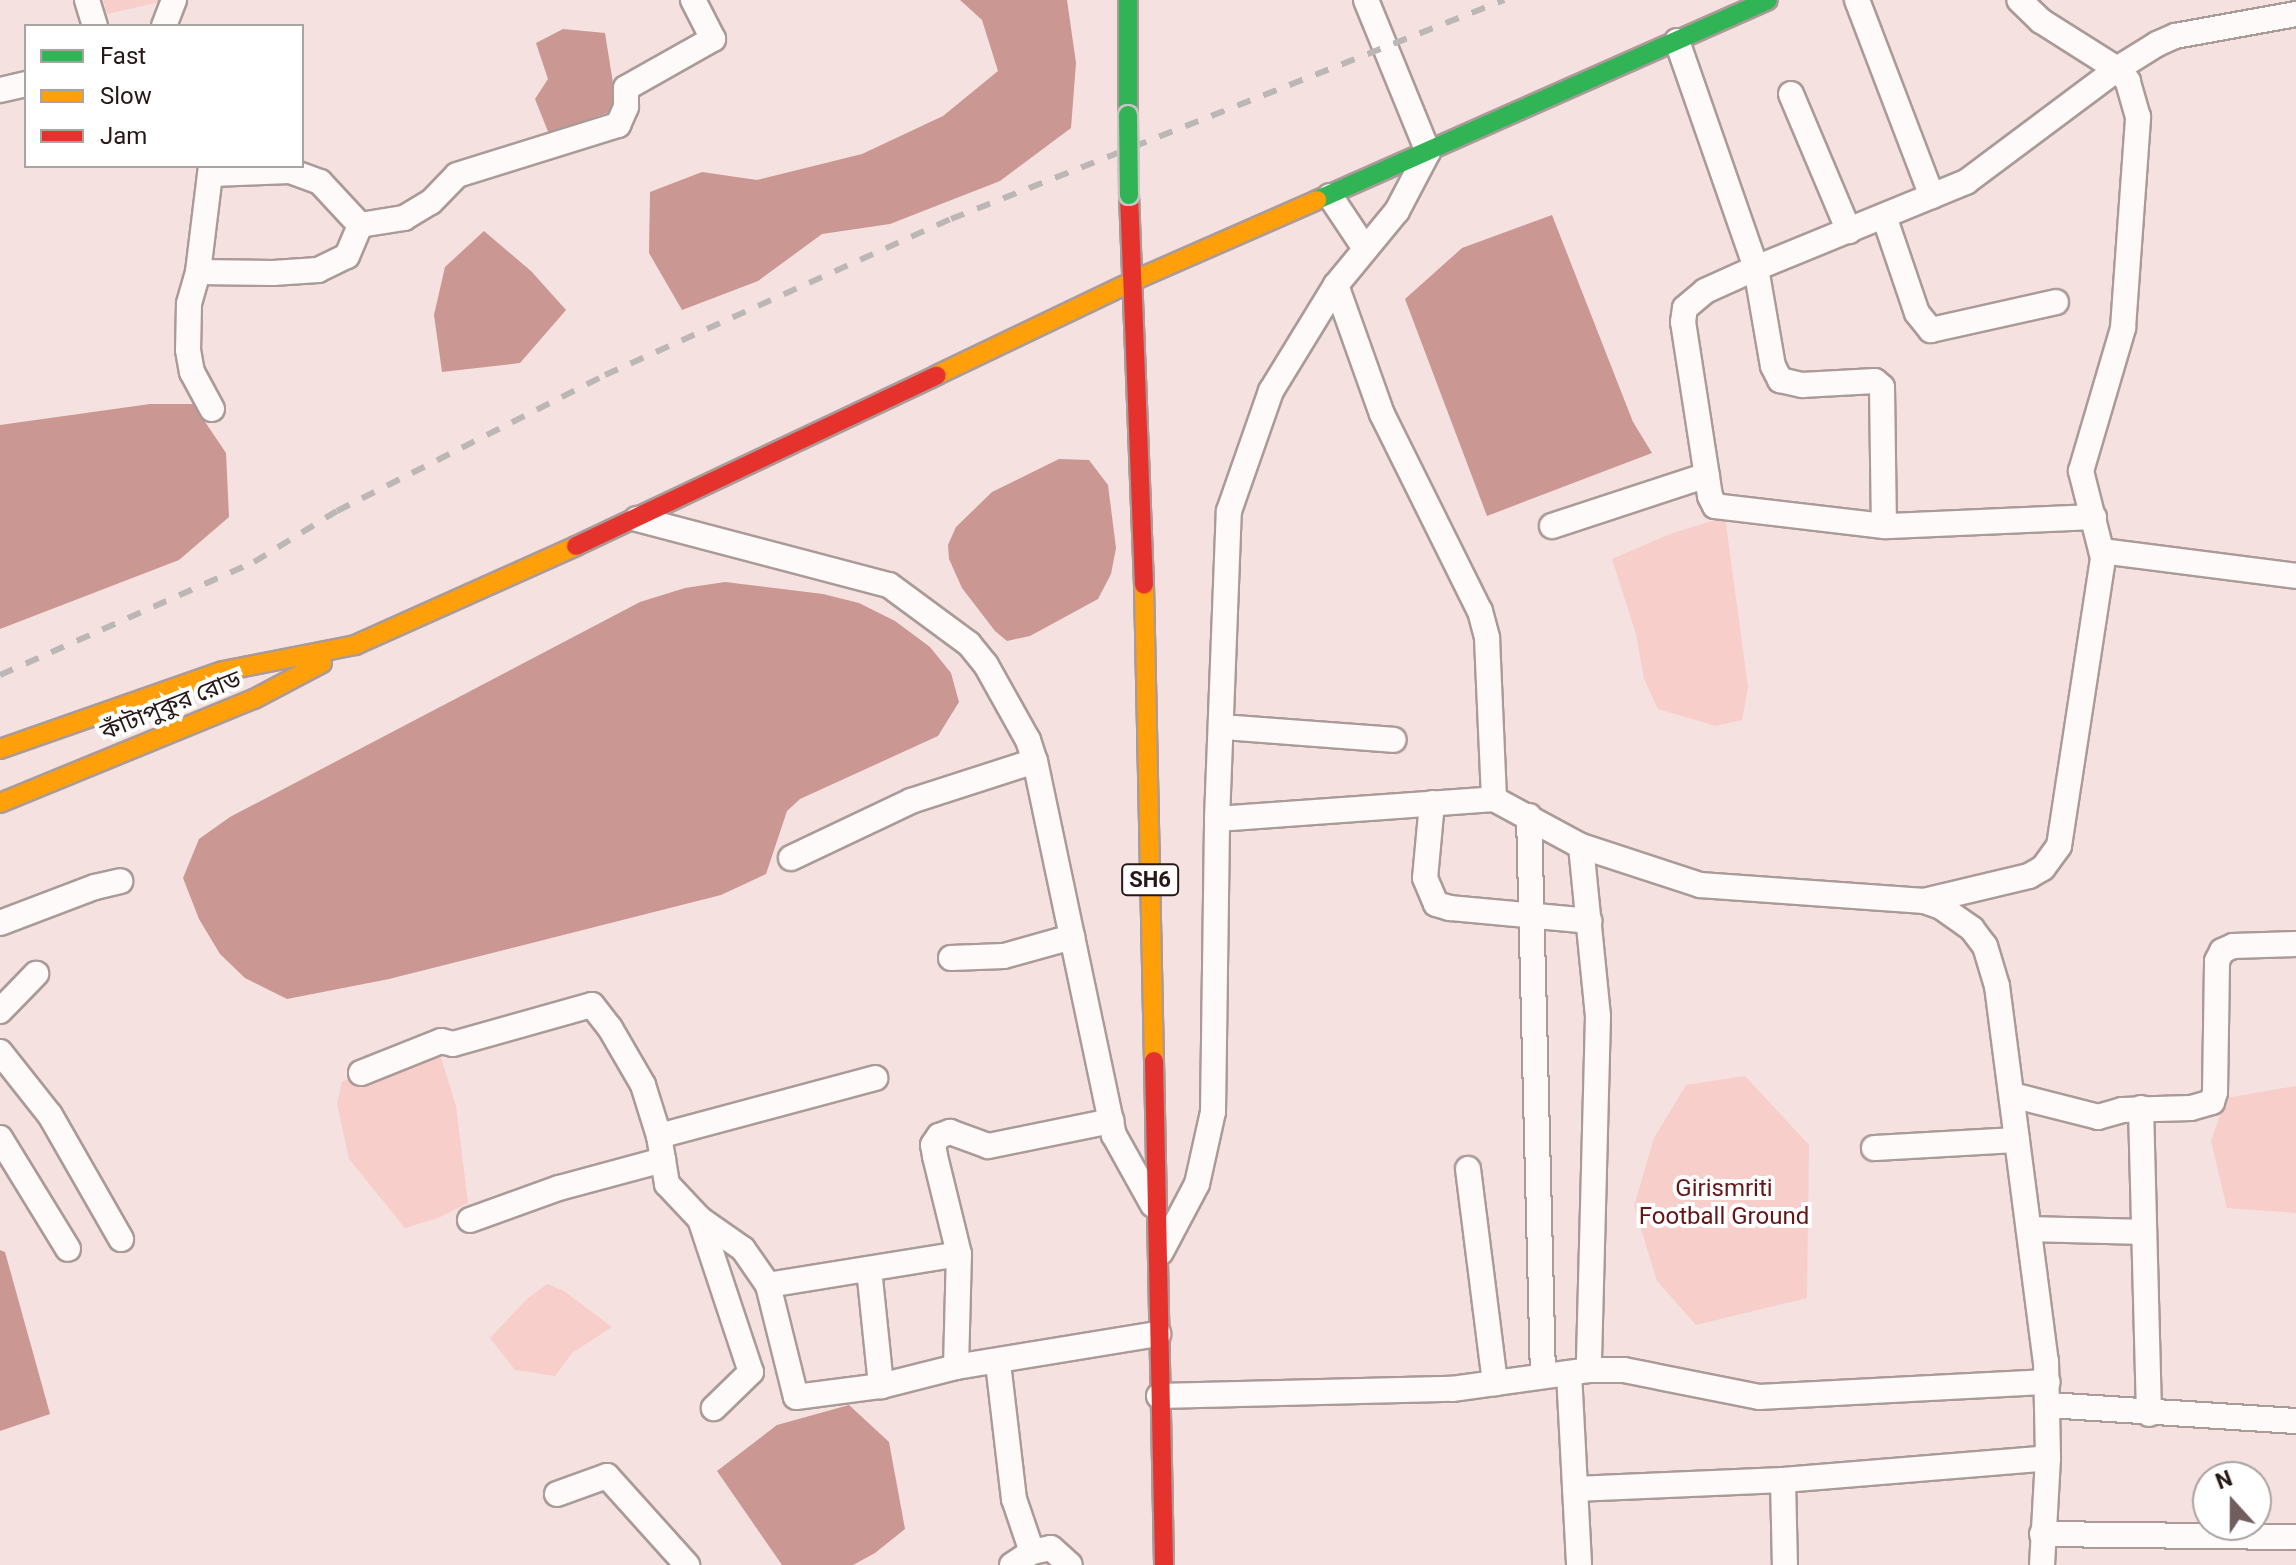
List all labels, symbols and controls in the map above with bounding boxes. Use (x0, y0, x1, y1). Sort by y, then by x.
legend (24, 24, 304, 168)
text: Fast (100, 42, 146, 70)
text: Slow (100, 82, 152, 110)
text: Jam (100, 122, 147, 150)
street label: কাঁটাপুকুর রোড (97, 665, 245, 747)
road number: SH6 (1120, 862, 1180, 898)
park label: Girismriti Football Ground (1639, 1175, 1809, 1231)
north arrow (2192, 1461, 2272, 1541)
text: N (2212, 1466, 2236, 1494)

